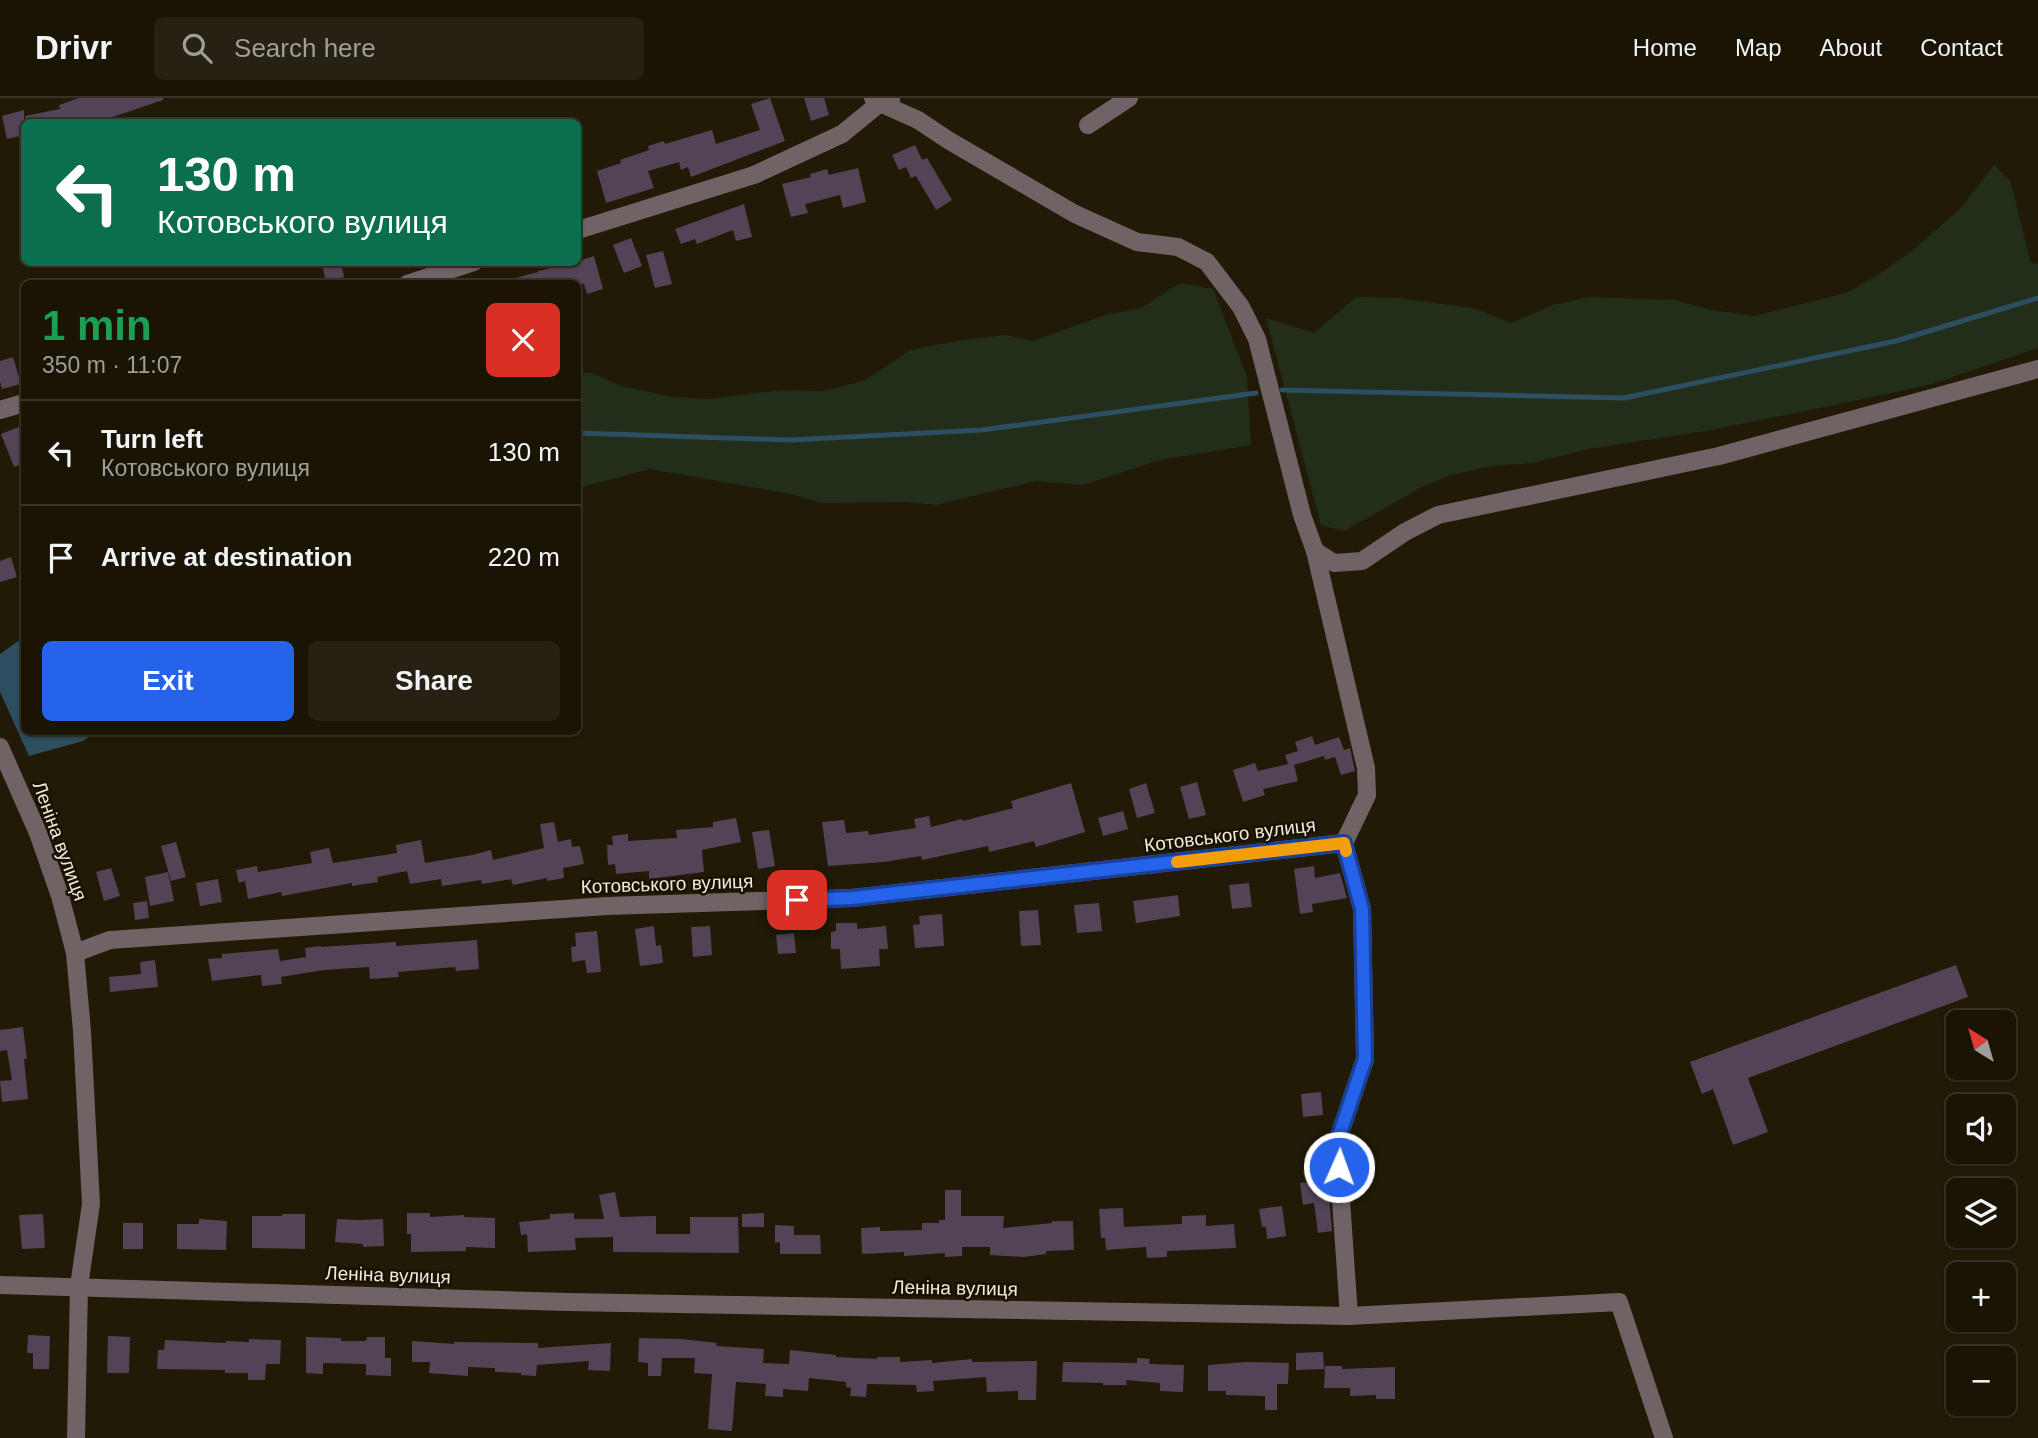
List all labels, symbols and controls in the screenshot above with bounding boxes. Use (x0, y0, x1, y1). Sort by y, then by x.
search box (154, 17, 644, 80)
text: Drivr (35, 29, 112, 66)
icon: search (178, 29, 216, 67)
text: Search here (234, 33, 376, 63)
text: Home (1633, 34, 1697, 61)
text: Map (1735, 34, 1782, 61)
text: About (1820, 34, 1882, 61)
text: Contact (1920, 34, 2003, 61)
icon: left (42, 147, 133, 238)
text: 130 m (157, 147, 296, 201)
text: Котовського вулиця (157, 204, 448, 240)
text: 1 min (42, 302, 152, 349)
button: close (486, 303, 560, 377)
text: 350 m · 11:07 (42, 352, 182, 378)
text: Turn left (101, 424, 203, 454)
icon: left (42, 434, 80, 472)
text: 130 m (488, 437, 560, 467)
text: Котовського вулиця (101, 455, 310, 481)
icon: arrive (42, 539, 80, 577)
text: Arrive at destination (101, 542, 352, 572)
text: 220 m (488, 542, 560, 572)
button: Exit (42, 641, 294, 721)
button: Share (308, 641, 560, 721)
street label: Леніна вулиця (29, 778, 91, 904)
street label: Котовського вулиця (1143, 814, 1317, 856)
street label: Котовського вулиця (580, 870, 754, 898)
pin (767, 870, 827, 930)
icon: arrive (778, 881, 816, 919)
north arrow (1946, 1010, 2016, 1080)
map controls (1946, 1010, 2016, 1416)
button: sound (1946, 1094, 2016, 1164)
position arrow (1302, 1130, 1376, 1204)
button: layers (1946, 1178, 2016, 1248)
street label: Леніна вулиця (325, 1262, 451, 1288)
button: + (1946, 1262, 2016, 1332)
street label: Леніна вулиця (892, 1276, 1018, 1300)
button: − (1946, 1346, 2016, 1416)

